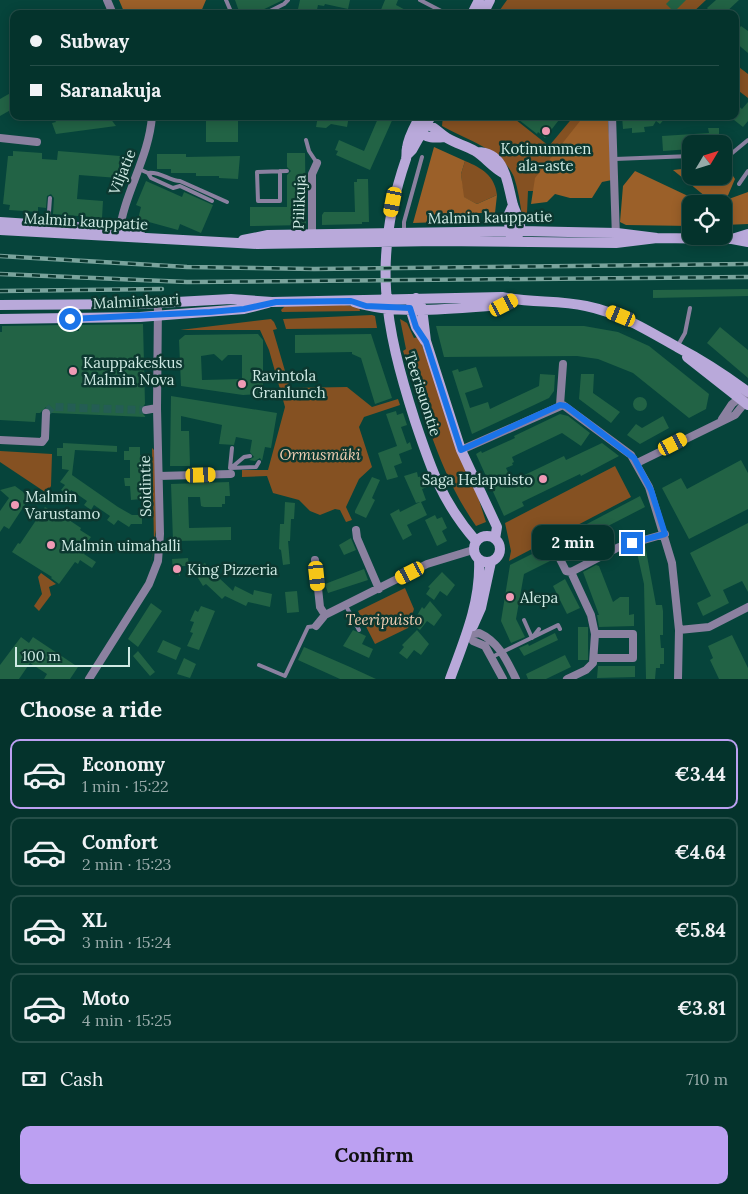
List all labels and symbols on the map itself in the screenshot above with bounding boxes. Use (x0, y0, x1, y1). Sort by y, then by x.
marker: Kotinummen ala-aste (540, 125, 552, 137)
north arrow (682, 135, 732, 185)
place label: Kotinummen ala-aste (501, 139, 591, 175)
street label: Viljatie (104, 146, 140, 199)
street label: Piilikuja (289, 174, 309, 230)
car (382, 186, 403, 218)
street label: Malmin kauppatie (428, 206, 552, 228)
street label: Malmin kauppatie (23, 208, 149, 234)
street label: Malminkaari (92, 289, 180, 313)
car (487, 292, 520, 318)
car (604, 303, 637, 329)
route start (59, 308, 81, 330)
street label: Teerisuontie (400, 349, 446, 439)
place label: Kauppakeskus Malmin Nova (83, 353, 183, 389)
marker: Kauppakeskus Malmin Nova (67, 365, 79, 377)
place label: Ravintola Granlunch (252, 366, 326, 402)
marker: Ravintola Granlunch (236, 378, 248, 390)
car (656, 431, 689, 457)
park label: Ormusmäki (279, 445, 361, 464)
street label: Soidintie (135, 455, 155, 517)
car (185, 467, 216, 483)
place label: Saga Helapuisto (422, 470, 533, 489)
marker: Saga Helapuisto (537, 473, 549, 485)
place label: Malmin Varustamo (24, 487, 101, 523)
marker: Malmin Varustamo (9, 499, 21, 511)
callout: 2 min (532, 526, 614, 560)
route end (621, 532, 643, 554)
place label: Malmin uimahalli (61, 536, 181, 555)
marker: Malmin uimahalli (45, 539, 57, 551)
place label: King Pizzeria (187, 560, 278, 579)
car (307, 560, 326, 592)
car (393, 560, 426, 586)
marker: King Pizzeria (171, 563, 183, 575)
place label: Alepa (519, 588, 559, 607)
marker: Alepa (504, 591, 516, 603)
park label: Teeripuisto (346, 610, 423, 629)
scale bar (15, 644, 130, 667)

